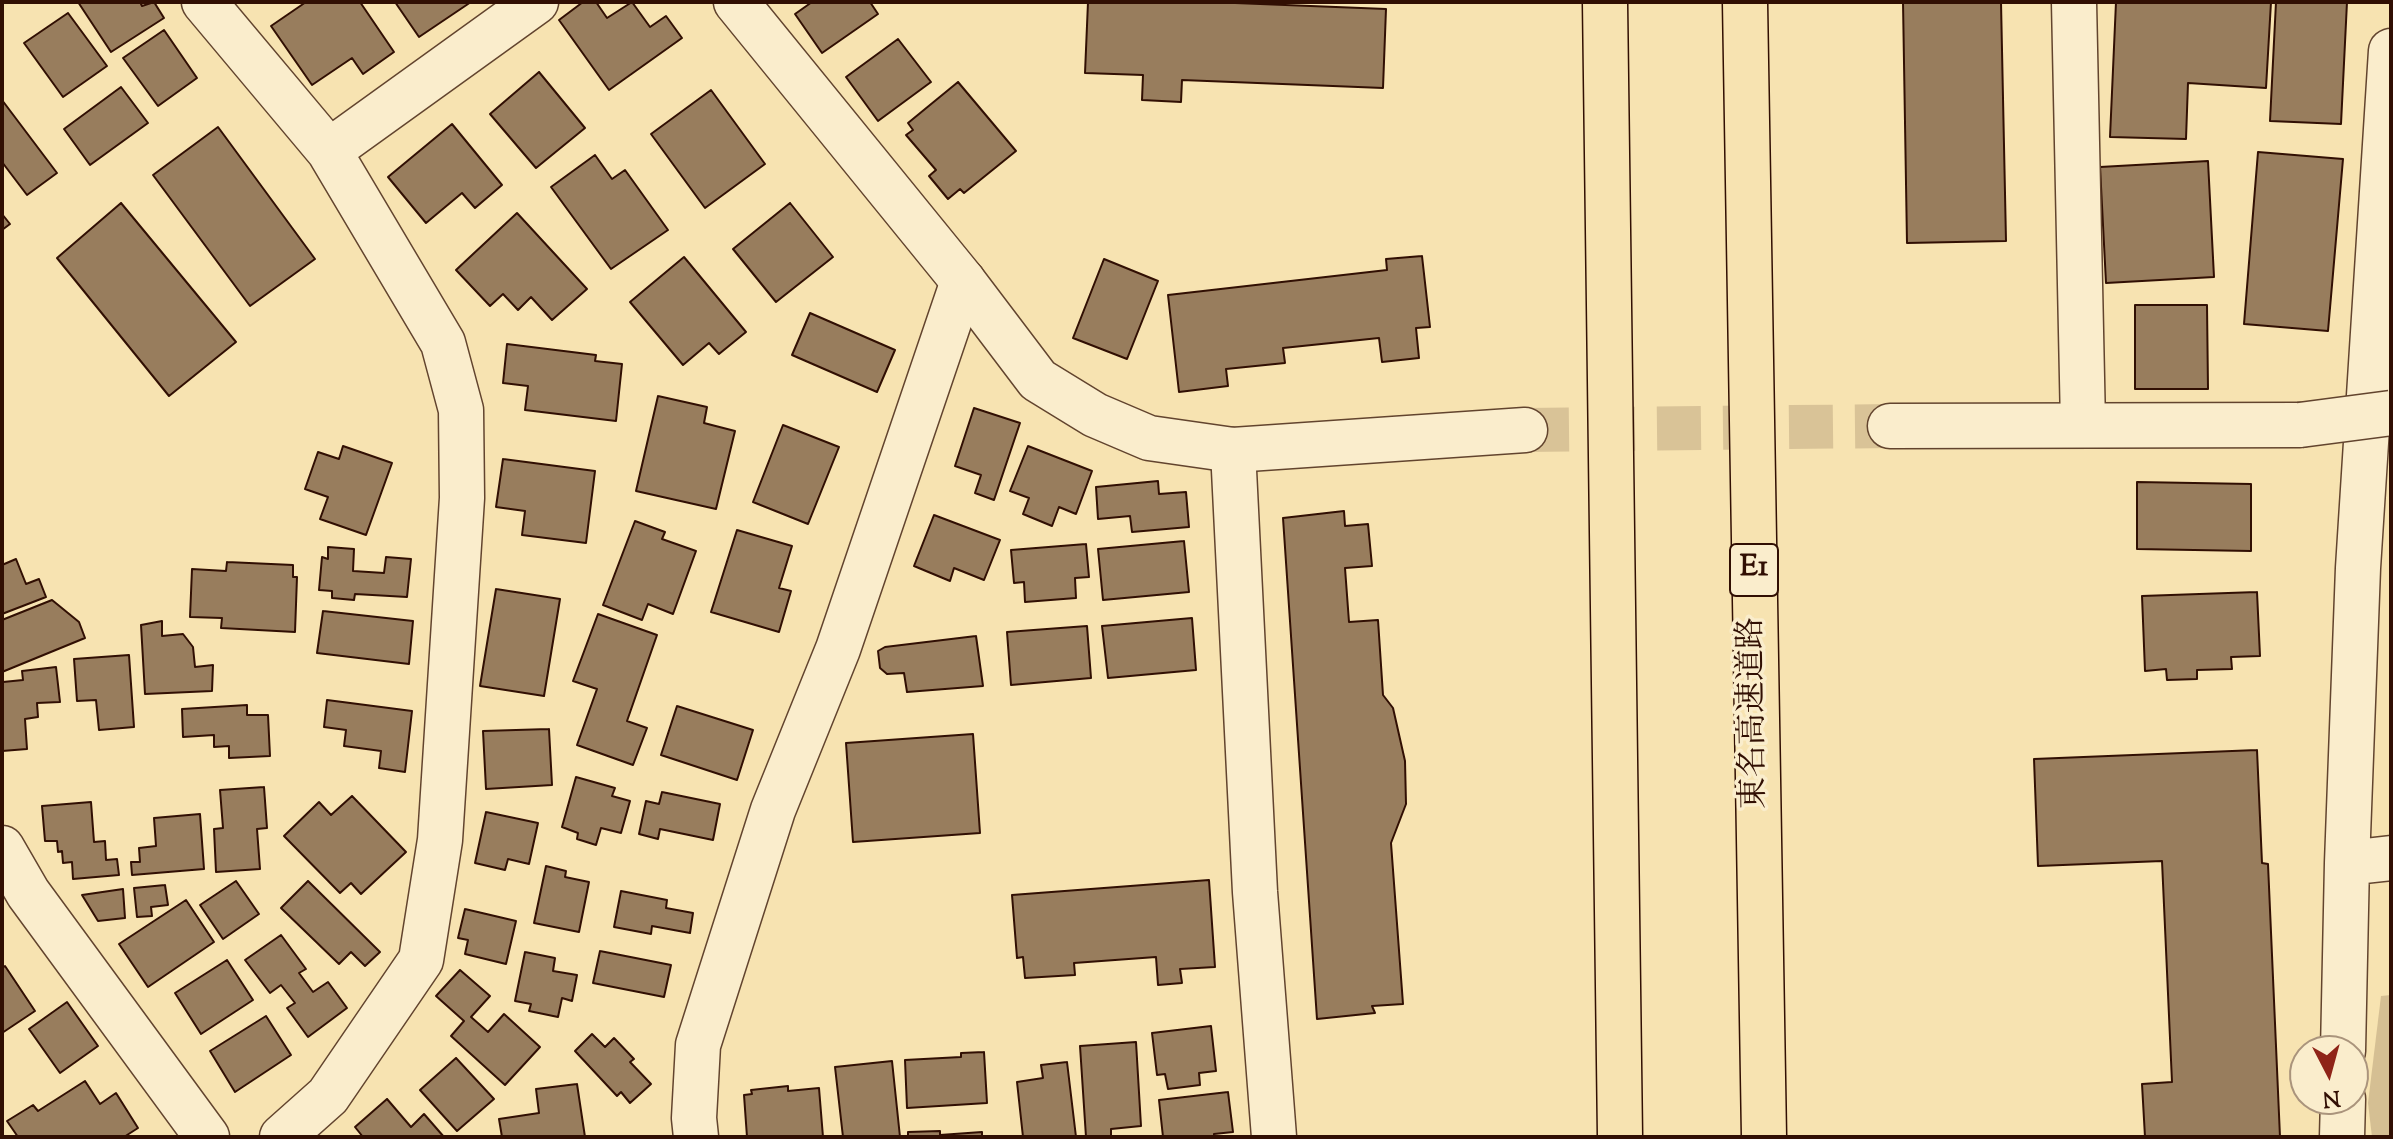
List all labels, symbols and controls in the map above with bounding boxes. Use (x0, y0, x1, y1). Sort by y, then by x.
road number: E1 (1730, 544, 1778, 596)
street label: 東名高速道路 (1735, 617, 1777, 809)
north arrow (2289, 1035, 2369, 1115)
text: N (2321, 1080, 2342, 1114)

